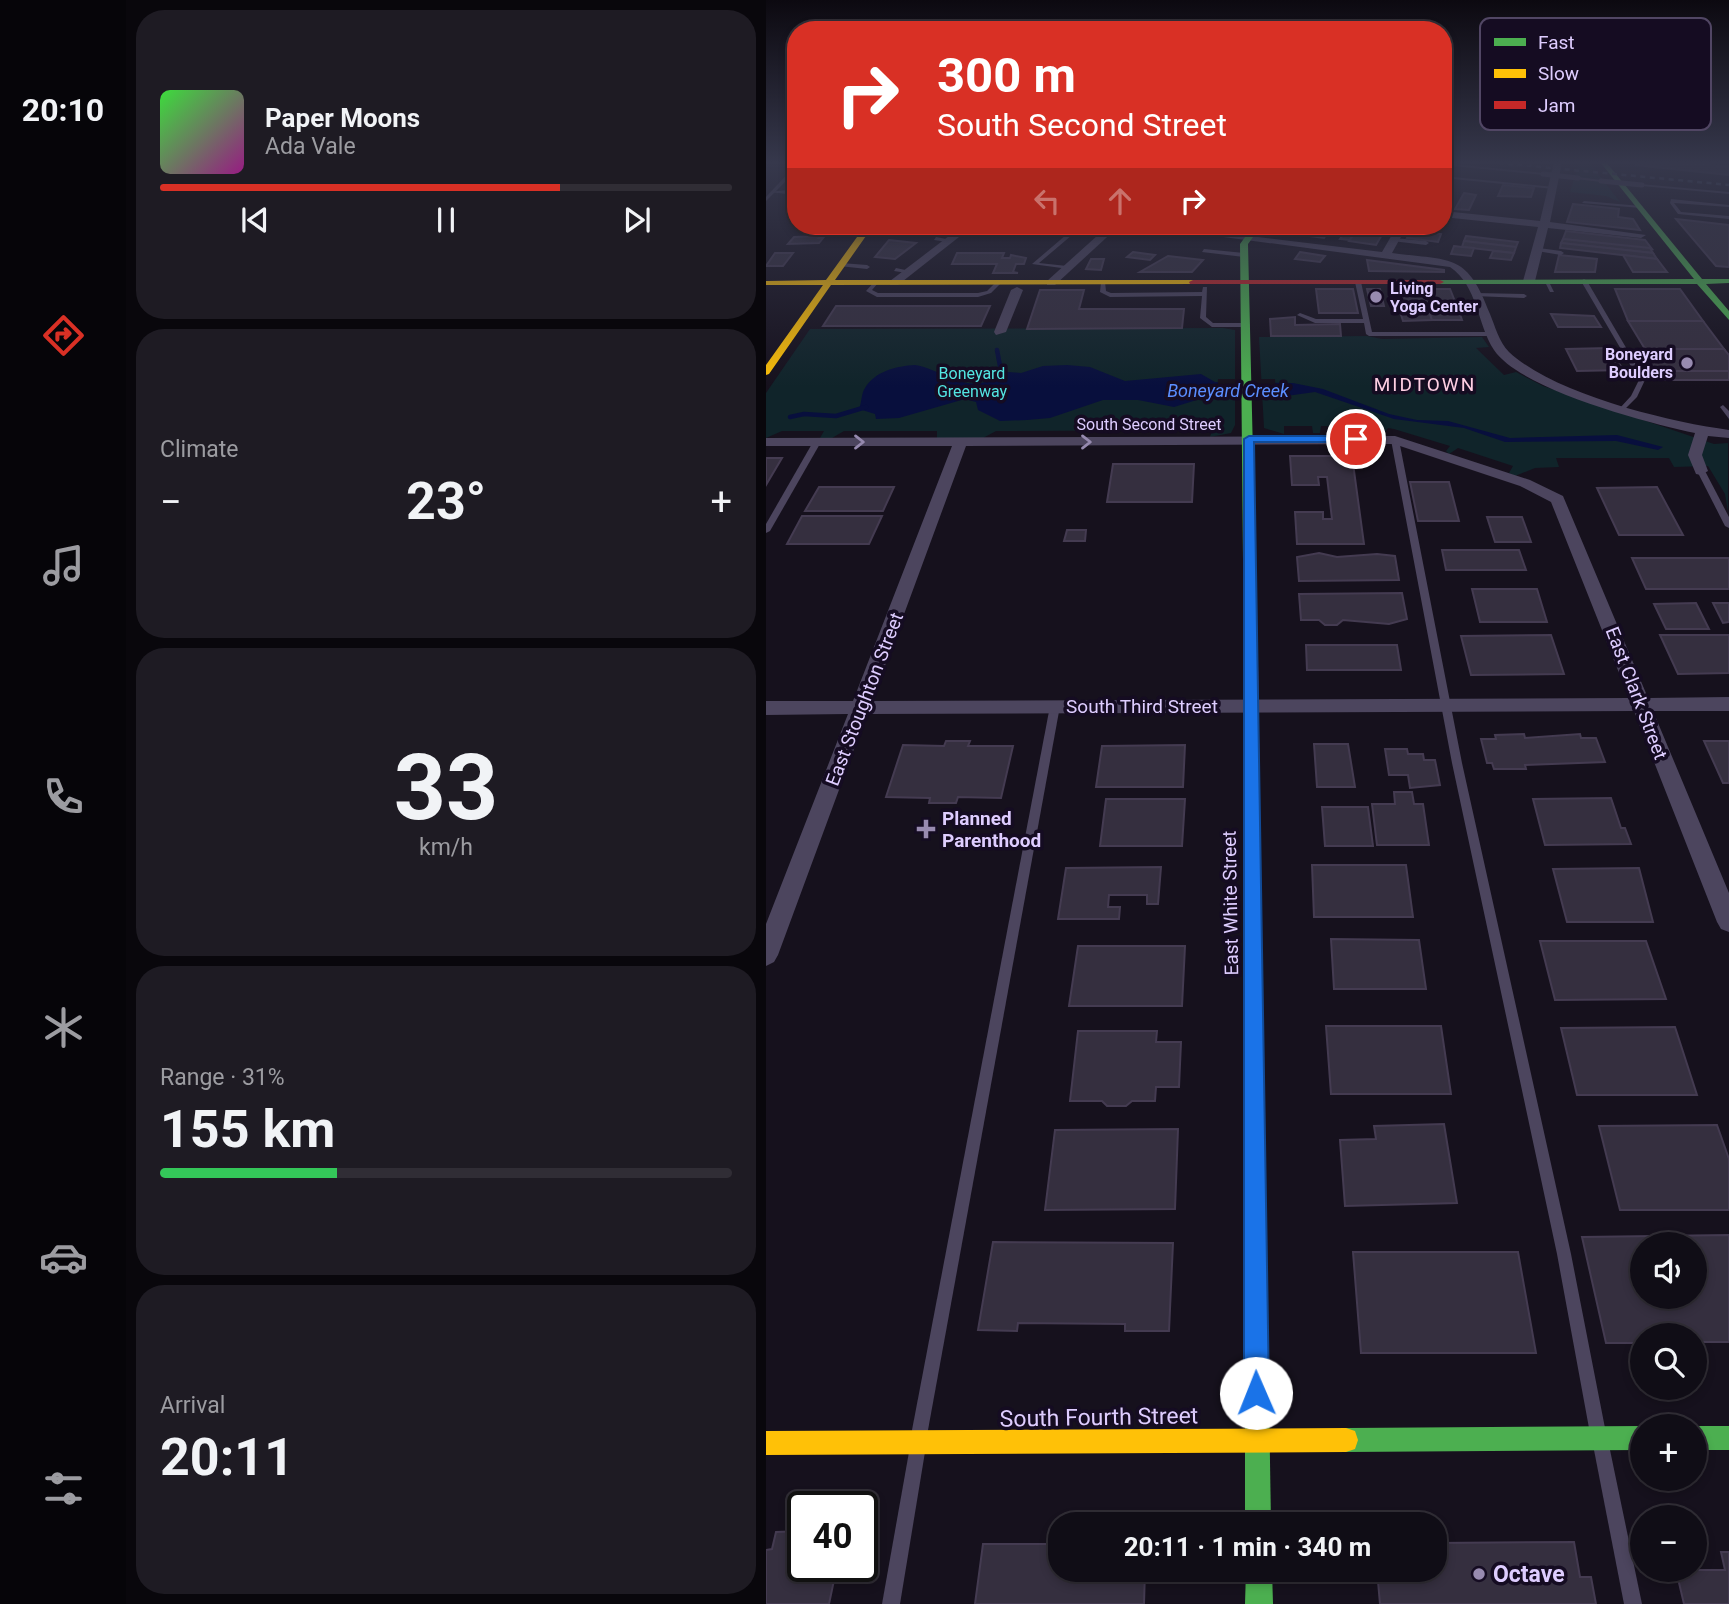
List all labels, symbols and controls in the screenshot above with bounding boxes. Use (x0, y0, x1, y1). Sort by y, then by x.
legend (1480, 18, 1711, 130)
text: Fast (1538, 31, 1575, 54)
text: 300 m (937, 47, 1076, 104)
icon: right (822, 49, 913, 140)
text: Slow (1538, 62, 1579, 85)
text: 20:10 (22, 91, 104, 129)
text: Jam (1538, 94, 1575, 117)
text: Paper Moons (265, 103, 420, 133)
text: South Second Street (937, 106, 1227, 144)
text: Ada Vale (265, 133, 356, 160)
icon: left (1028, 182, 1066, 220)
icon: ahead (1101, 182, 1139, 220)
icon: right (1174, 182, 1212, 220)
icon: previous (236, 201, 274, 239)
icon: pause (427, 201, 465, 239)
icon: next (618, 201, 656, 239)
place label: Living Yoga Center (1390, 279, 1478, 316)
marker: Living Yoga Center (1368, 289, 1384, 305)
icon: directions (39, 311, 88, 360)
place label: Boneyard Boulders (1605, 345, 1673, 382)
marker: Boneyard Boulders (1679, 355, 1695, 371)
park label: Boneyard Greenway (937, 364, 1008, 401)
district label: MIDTOWN (1374, 373, 1476, 396)
water label: Boneyard Creek (1167, 380, 1290, 401)
pin (1326, 409, 1386, 469)
street label: South Second Street (1077, 415, 1221, 434)
icon: arrive (1337, 420, 1375, 458)
one-way arrow (854, 434, 864, 450)
one-way arrow (1081, 434, 1092, 450)
text: Climate (160, 436, 239, 463)
text: 23° (406, 471, 486, 532)
text: − (160, 480, 182, 524)
text: + (710, 480, 732, 524)
icon: music (39, 541, 88, 590)
street label: East Stoughton Street (821, 609, 908, 789)
street label: East Clark Street (1601, 624, 1672, 763)
street label: South Third Street (1066, 695, 1218, 718)
text: 33 (394, 735, 498, 841)
icon: phone (39, 772, 88, 821)
place label: Planned Parenthood (942, 807, 1041, 852)
marker: Planned Parenthood (916, 819, 936, 839)
street label: East White Street (1218, 830, 1243, 976)
text: km/h (419, 834, 473, 861)
icon: climate (39, 1003, 88, 1052)
text: Range · 31% (160, 1064, 285, 1091)
text: 155 km (160, 1099, 335, 1160)
map controls (1630, 1232, 1707, 1582)
button: sound (1630, 1232, 1707, 1309)
icon: car (39, 1233, 88, 1282)
button: search (1630, 1323, 1707, 1400)
position arrow (1219, 1356, 1293, 1430)
text: Arrival (160, 1392, 225, 1419)
street label: South Fourth Street (1000, 1402, 1199, 1433)
button: + (1630, 1414, 1707, 1491)
text: 20:11 (160, 1427, 294, 1488)
icon: filters (39, 1464, 88, 1513)
speed limit sign: 40 (787, 1491, 878, 1582)
button: − (1630, 1505, 1707, 1582)
text: 20:11 · 1 min · 340 m (1124, 1532, 1371, 1562)
place label: Octave (1493, 1561, 1565, 1588)
marker: Octave (1471, 1566, 1487, 1582)

